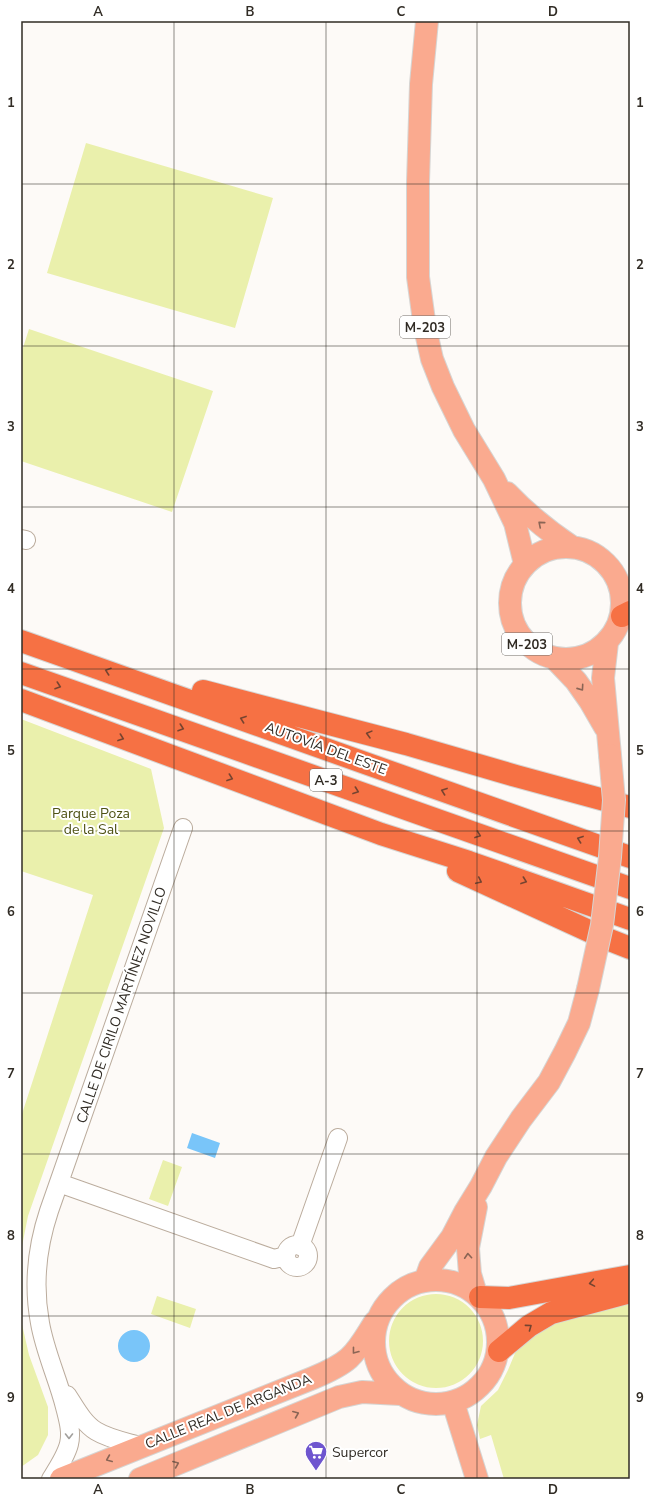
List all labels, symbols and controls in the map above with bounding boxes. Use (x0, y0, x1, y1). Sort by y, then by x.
text: A (93, 3, 103, 21)
text: B (246, 3, 255, 21)
text: C (397, 3, 406, 21)
text: D (548, 3, 558, 21)
text: 1 (7, 94, 15, 112)
text: 1 (636, 94, 644, 112)
text: 2 (7, 256, 15, 274)
text: 2 (636, 256, 644, 274)
road number: M-203 (400, 316, 450, 338)
text: 3 (7, 418, 15, 436)
text: 3 (636, 418, 644, 436)
one-way arrow (538, 522, 545, 529)
text: 4 (7, 580, 15, 598)
text: 4 (636, 580, 644, 598)
road number: M-203 (502, 633, 552, 655)
one-way arrow (104, 668, 111, 676)
one-way arrow (54, 681, 61, 689)
one-way arrow (576, 683, 583, 690)
one-way arrow (240, 715, 247, 723)
street label: AUTOVÍA DEL ESTE (262, 718, 389, 779)
one-way arrow (177, 724, 184, 732)
one-way arrow (365, 730, 372, 739)
one-way arrow (117, 733, 124, 741)
text: 5 (7, 742, 15, 760)
text: 5 (636, 742, 644, 760)
road number: A-3 (310, 769, 342, 791)
one-way arrow (227, 773, 234, 781)
one-way arrow (352, 786, 359, 795)
one-way arrow (441, 787, 448, 795)
park label: Parque Poza de la Sal (52, 804, 130, 839)
one-way arrow (475, 830, 482, 838)
one-way arrow (577, 836, 584, 844)
one-way arrow (475, 876, 482, 884)
one-way arrow (520, 877, 527, 885)
street label: CALLE DE CIRILO MARTÍNEZ NOVILLO (72, 884, 171, 1126)
text: 6 (7, 903, 15, 921)
text: 6 (636, 903, 644, 921)
text: 7 (7, 1065, 15, 1083)
text: 7 (636, 1065, 644, 1083)
text: 8 (7, 1227, 15, 1245)
text: 8 (636, 1227, 644, 1245)
one-way arrow (464, 1253, 473, 1259)
one-way arrow (589, 1278, 595, 1287)
one-way arrow (525, 1324, 532, 1332)
one-way arrow (352, 1347, 359, 1354)
street label: CALLE REAL DE ARGANDA (142, 1369, 314, 1454)
text: 9 (7, 1389, 15, 1407)
text: 9 (636, 1389, 644, 1407)
one-way arrow (293, 1411, 300, 1419)
one-way arrow (65, 1433, 73, 1439)
supermarket icon: Supercor (303, 1439, 329, 1472)
place label: Supercor (332, 1443, 388, 1462)
one-way arrow (105, 1455, 112, 1463)
one-way arrow (172, 1461, 180, 1469)
text: A (93, 1481, 103, 1499)
text: B (246, 1481, 255, 1499)
text: C (397, 1481, 406, 1499)
text: D (548, 1481, 558, 1499)

